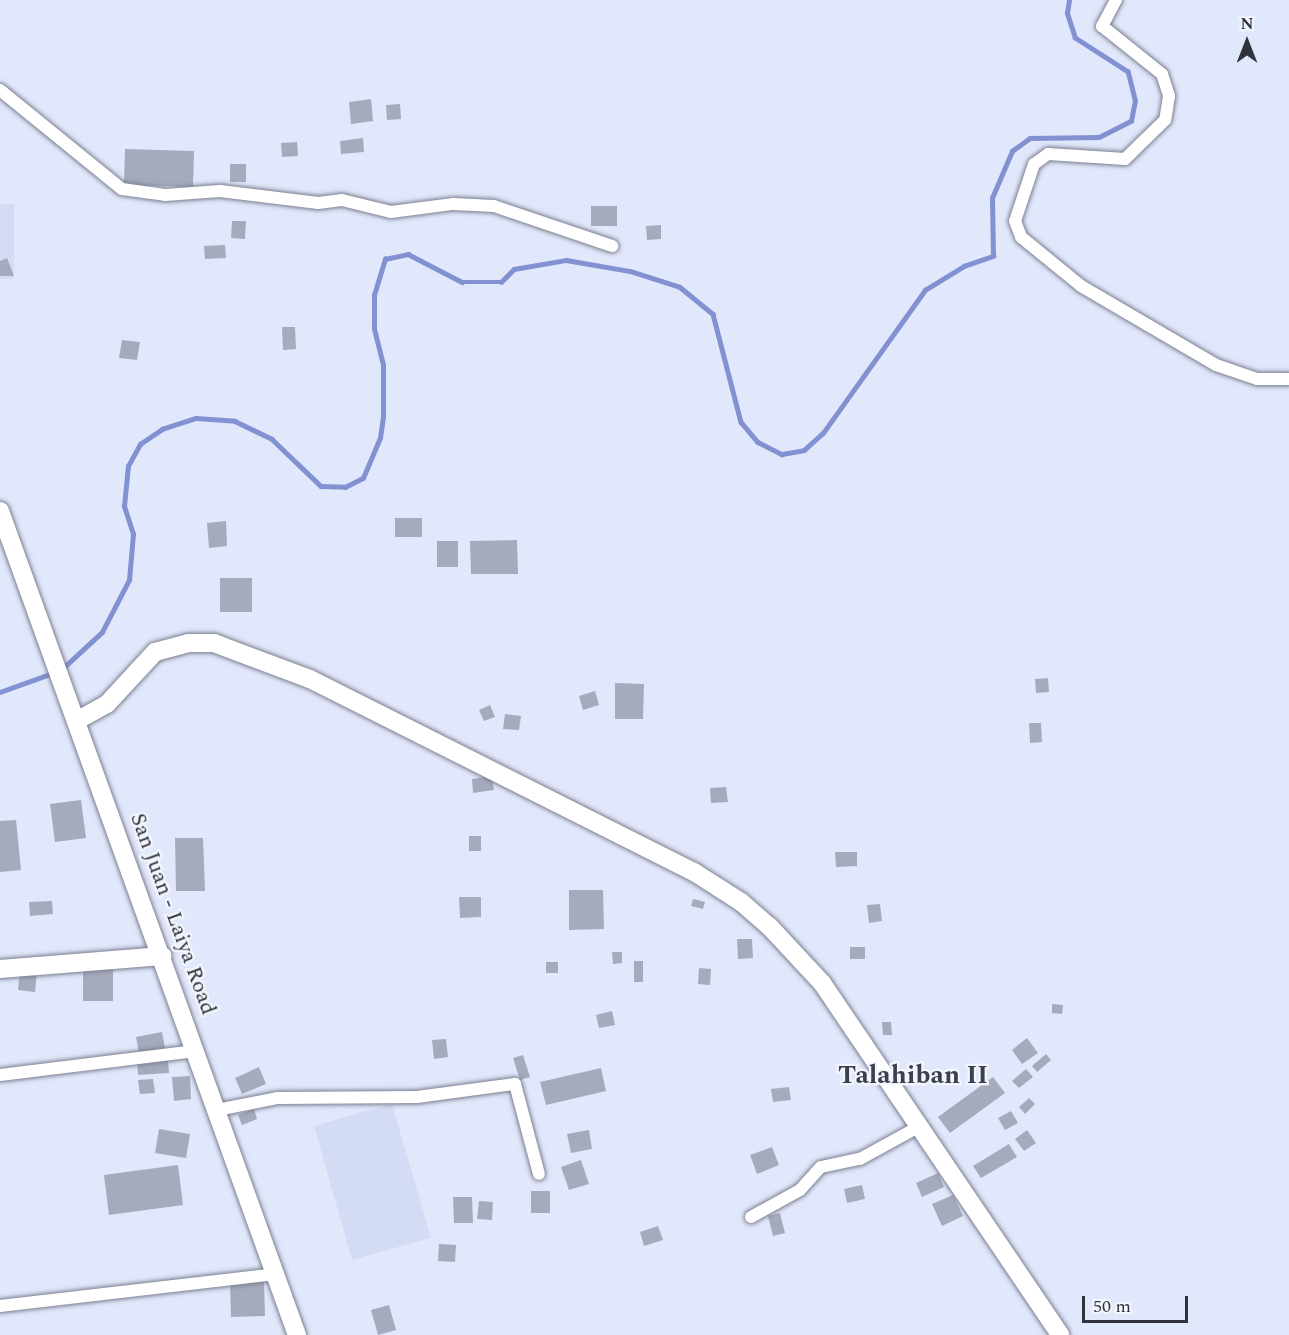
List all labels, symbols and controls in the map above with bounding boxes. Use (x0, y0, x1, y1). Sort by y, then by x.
north arrow (1217, 12, 1277, 72)
text: N (1240, 12, 1254, 36)
street label: San Juan - Laiya Road (124, 810, 222, 1018)
district label: Talahiban II (838, 1060, 988, 1092)
scale bar (1085, 1284, 1192, 1322)
text: 50 m (1093, 1293, 1131, 1320)

